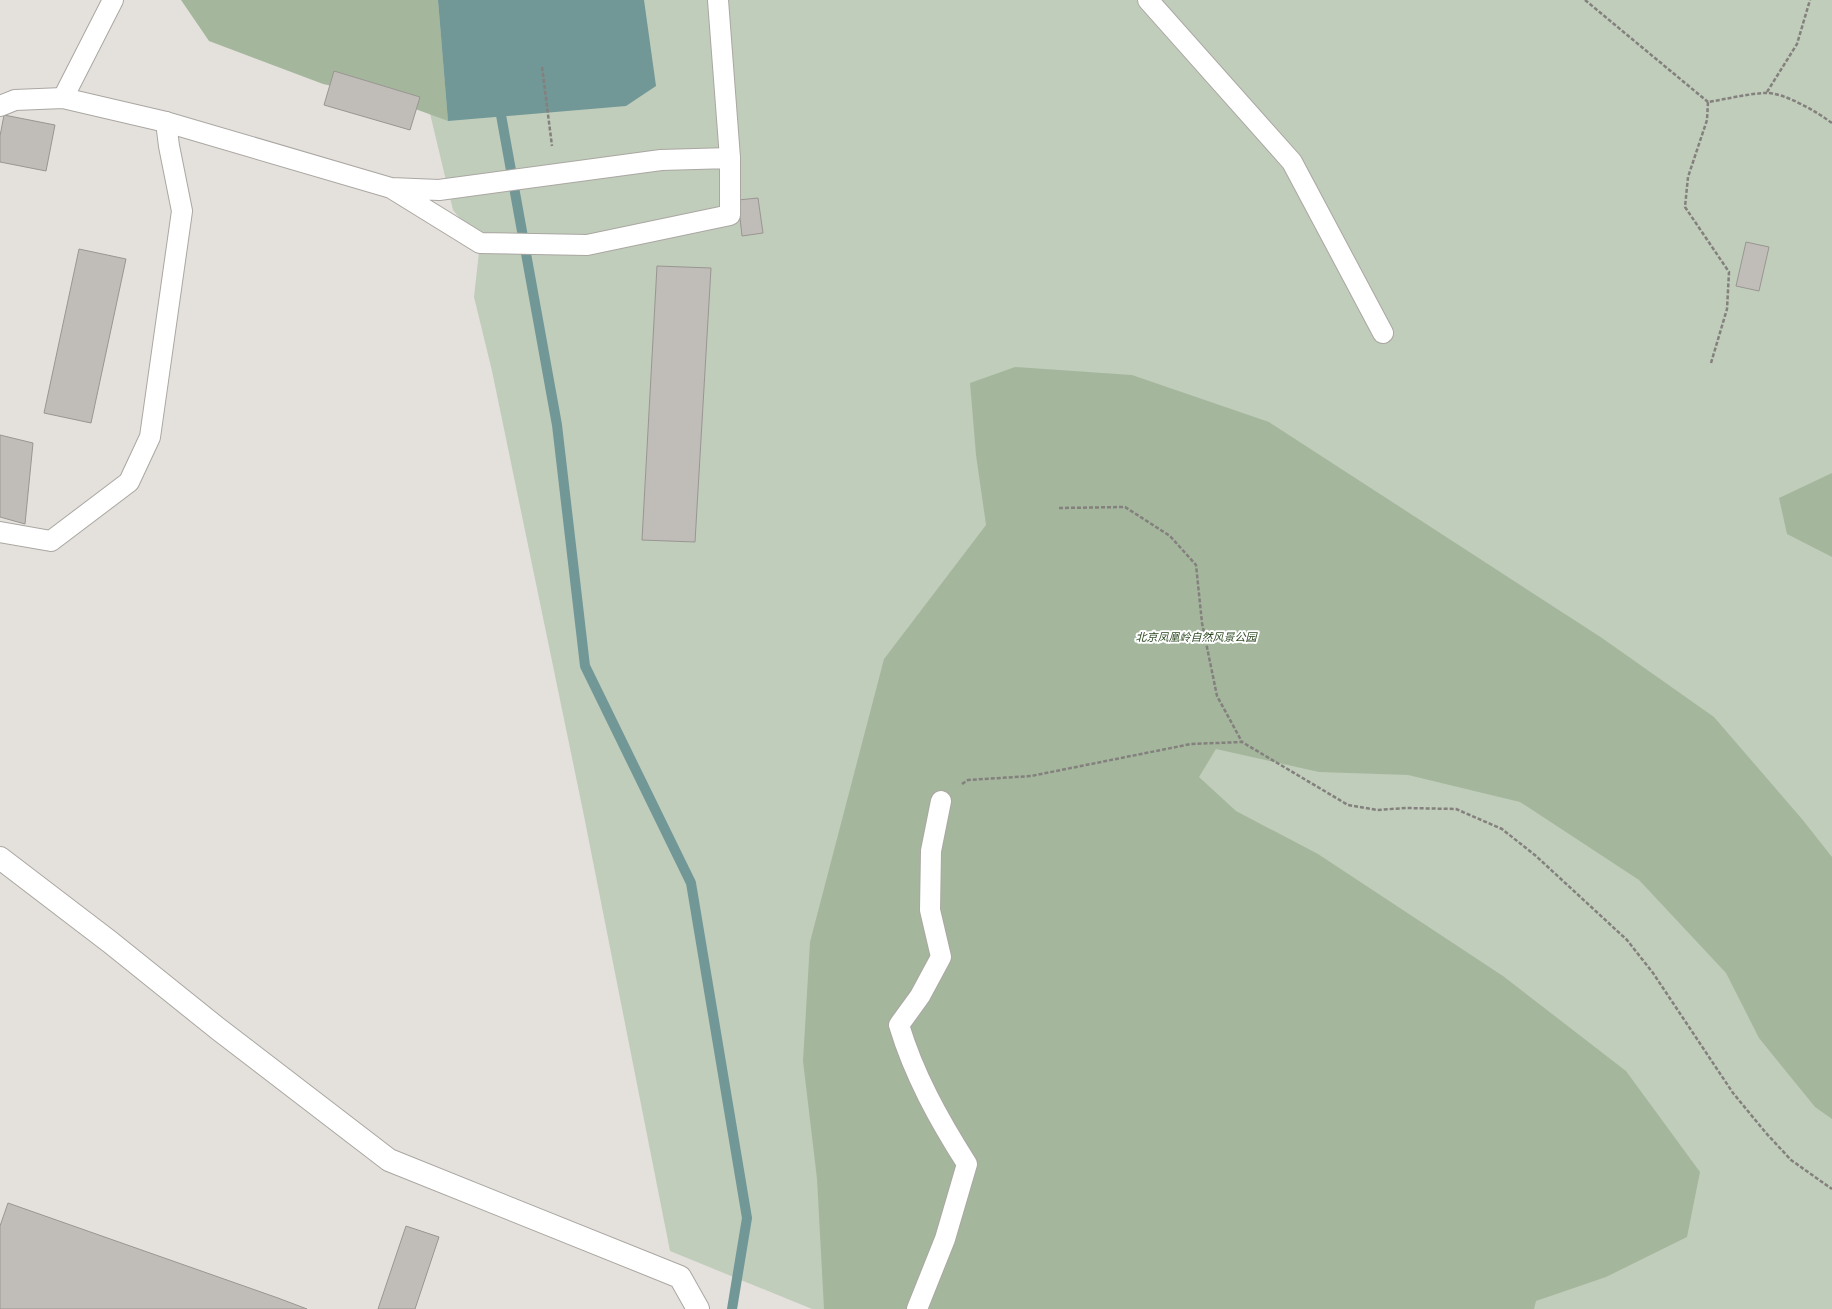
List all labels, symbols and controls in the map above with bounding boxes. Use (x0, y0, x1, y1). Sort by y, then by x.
park label: 北京凤凰岭自然风景公园 (1136, 628, 1258, 644)

